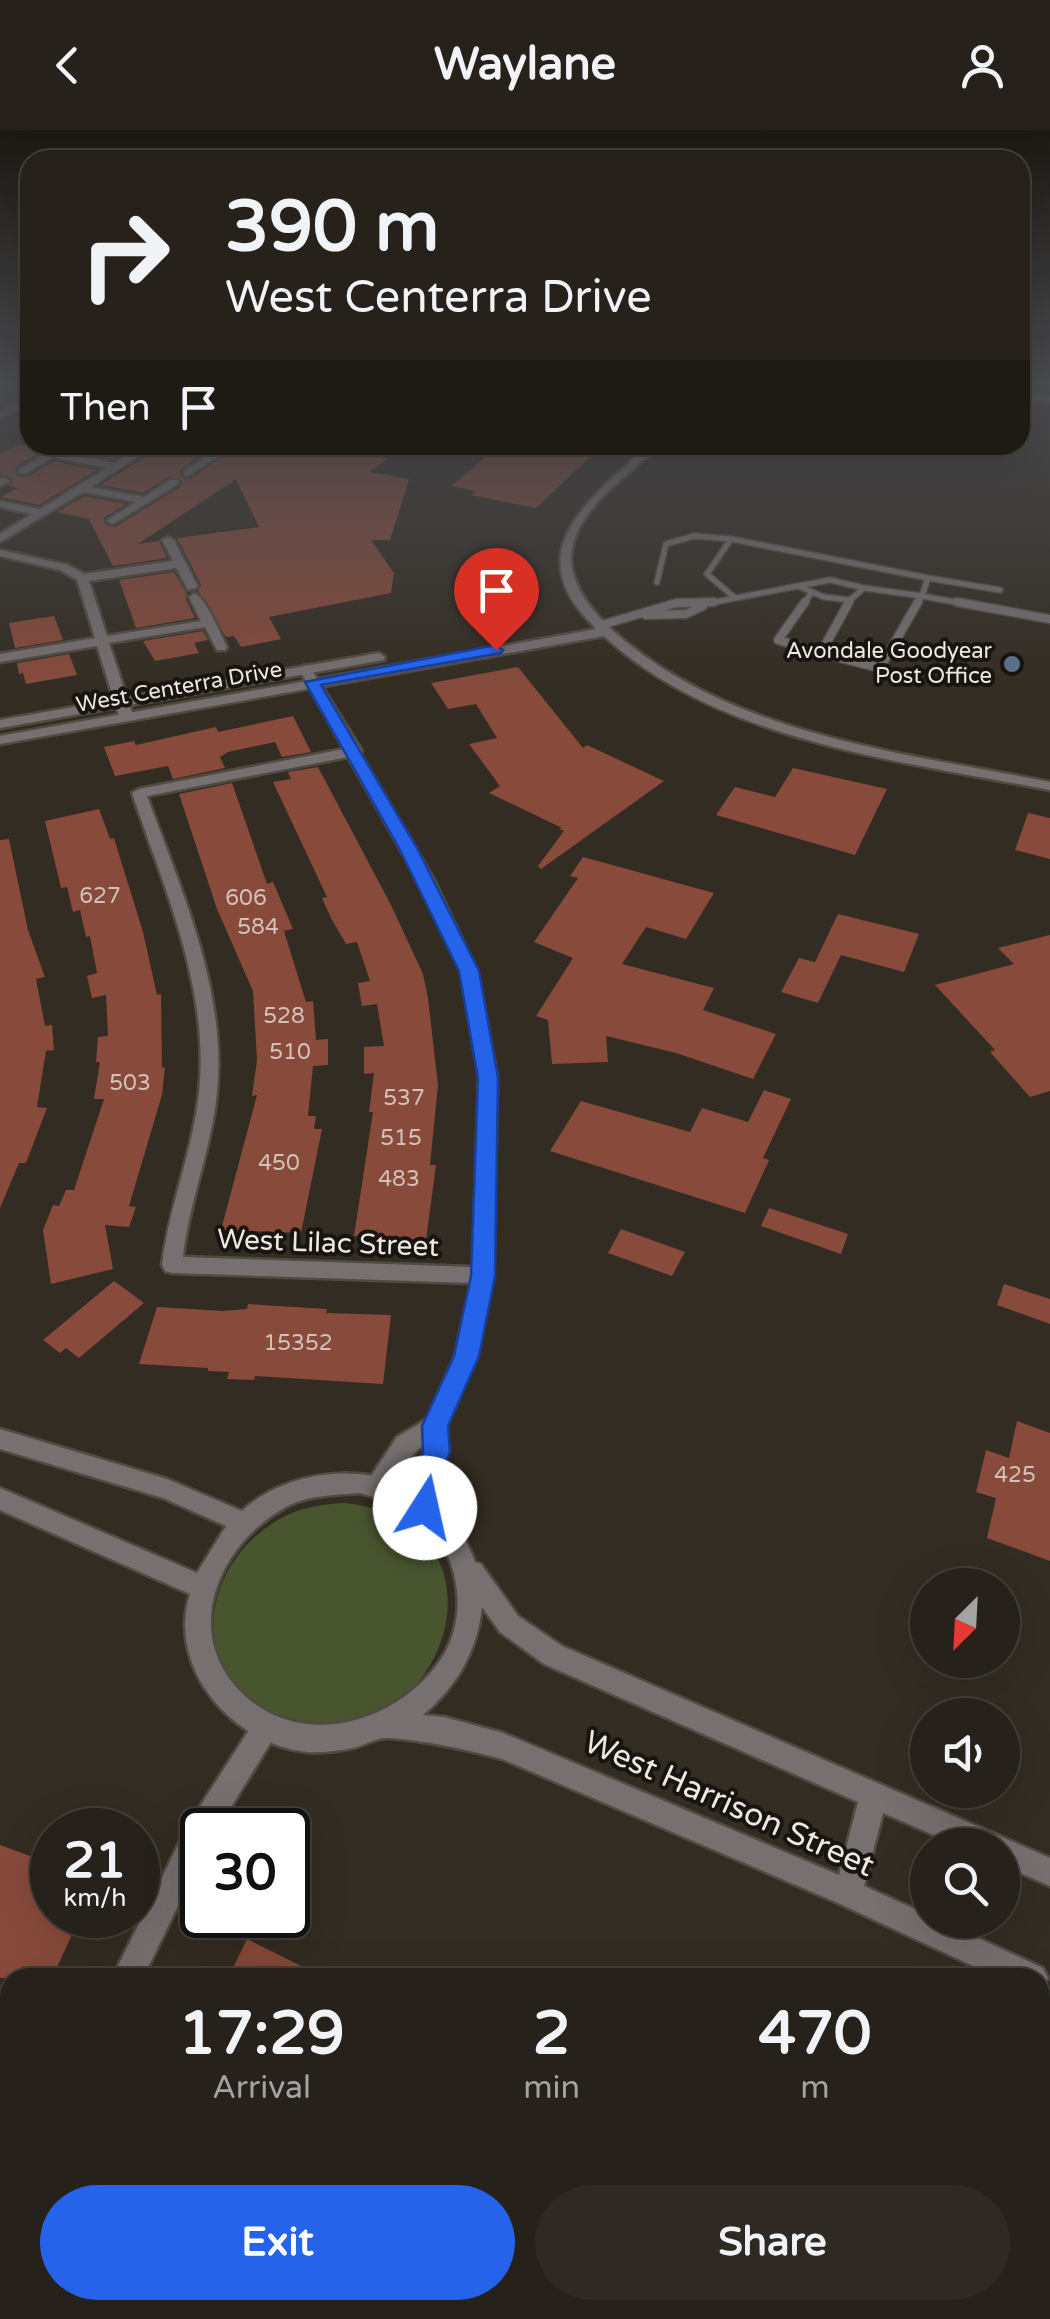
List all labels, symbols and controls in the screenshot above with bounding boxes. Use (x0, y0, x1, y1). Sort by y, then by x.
icon: back (40, 38, 95, 93)
text: Waylane (434, 38, 616, 92)
icon: person (955, 38, 1010, 93)
text: 390 m (225, 186, 439, 270)
icon: right (60, 190, 190, 320)
text: West Centerra Drive (225, 271, 652, 325)
icon: arrive (171, 380, 226, 435)
text: Then (60, 385, 151, 431)
pin (454, 548, 539, 651)
icon: arrive (469, 563, 524, 618)
place label: Avondale Goodyear Post Office (786, 638, 993, 689)
marker: Avondale Goodyear Post Office (1001, 653, 1023, 675)
street label: West Centerra Drive (74, 656, 284, 718)
house number: 627 (79, 883, 121, 909)
house number: 606 (225, 885, 267, 911)
house number: 584 (237, 914, 279, 940)
house number: 528 (263, 1003, 305, 1029)
house number: 510 (269, 1039, 311, 1065)
house number: 503 (109, 1070, 151, 1096)
house number: 537 (383, 1085, 425, 1111)
house number: 515 (380, 1125, 422, 1151)
house number: 450 (258, 1150, 300, 1176)
house number: 483 (378, 1166, 420, 1192)
street label: West Lilac Street (216, 1222, 440, 1264)
house number: 15352 (263, 1330, 333, 1356)
position arrow (373, 1456, 477, 1560)
house number: 425 (994, 1462, 1036, 1488)
north arrow (910, 1568, 1020, 1678)
map controls (910, 1568, 1020, 1938)
button: sound (910, 1698, 1020, 1808)
street label: West Harrison Street (578, 1723, 880, 1885)
speed limit sign: 30 (180, 1808, 310, 1938)
button: search (910, 1828, 1020, 1938)
text: 21 (64, 1831, 126, 1891)
text: km/h (64, 1883, 126, 1913)
text: 17:29 (178, 1998, 345, 2070)
text: 2 (533, 1998, 570, 2070)
text: 470 (758, 1998, 872, 2070)
text: Arrival (212, 2069, 311, 2107)
text: min (523, 2069, 580, 2107)
text: m (800, 2069, 830, 2107)
button: Exit (40, 2185, 515, 2300)
button: Share (535, 2185, 1010, 2300)

